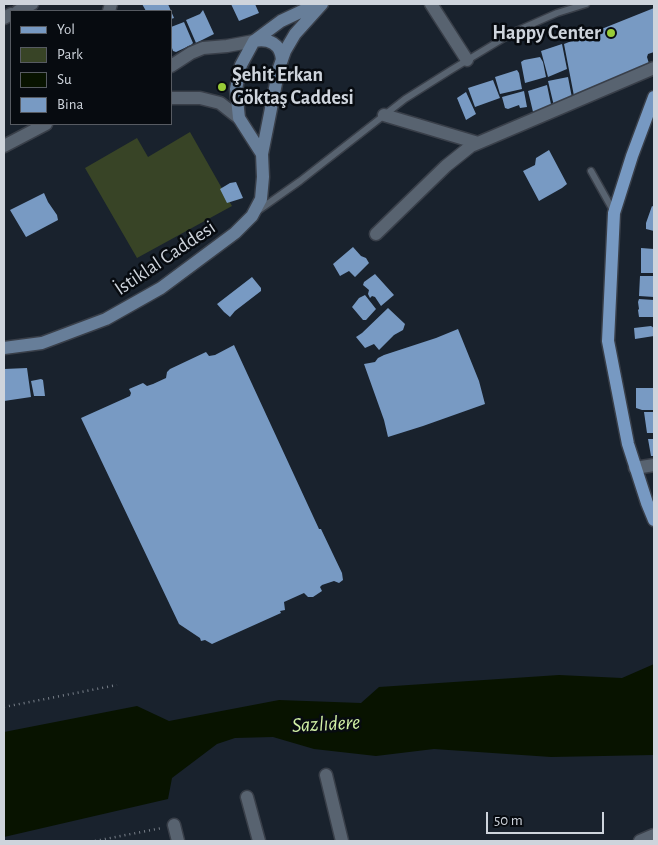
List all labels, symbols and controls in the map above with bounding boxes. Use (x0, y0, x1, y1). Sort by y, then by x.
legend (10, 10, 172, 125)
place label: Happy Center (492, 21, 601, 45)
text: Yol (57, 22, 75, 37)
marker: Happy Center (605, 27, 617, 39)
text: Park (57, 47, 83, 62)
place label: Şehit Erkan Göktaş Caddesi (232, 63, 354, 110)
text: Su (57, 72, 72, 87)
marker: Şehit Erkan Göktaş Caddesi (216, 81, 228, 93)
text: Bina (57, 97, 83, 112)
street label: İstiklal Caddesi (110, 215, 220, 301)
water label: Sazlıdere (291, 710, 361, 738)
scale bar (488, 802, 606, 834)
text: 50 m (494, 813, 523, 828)

